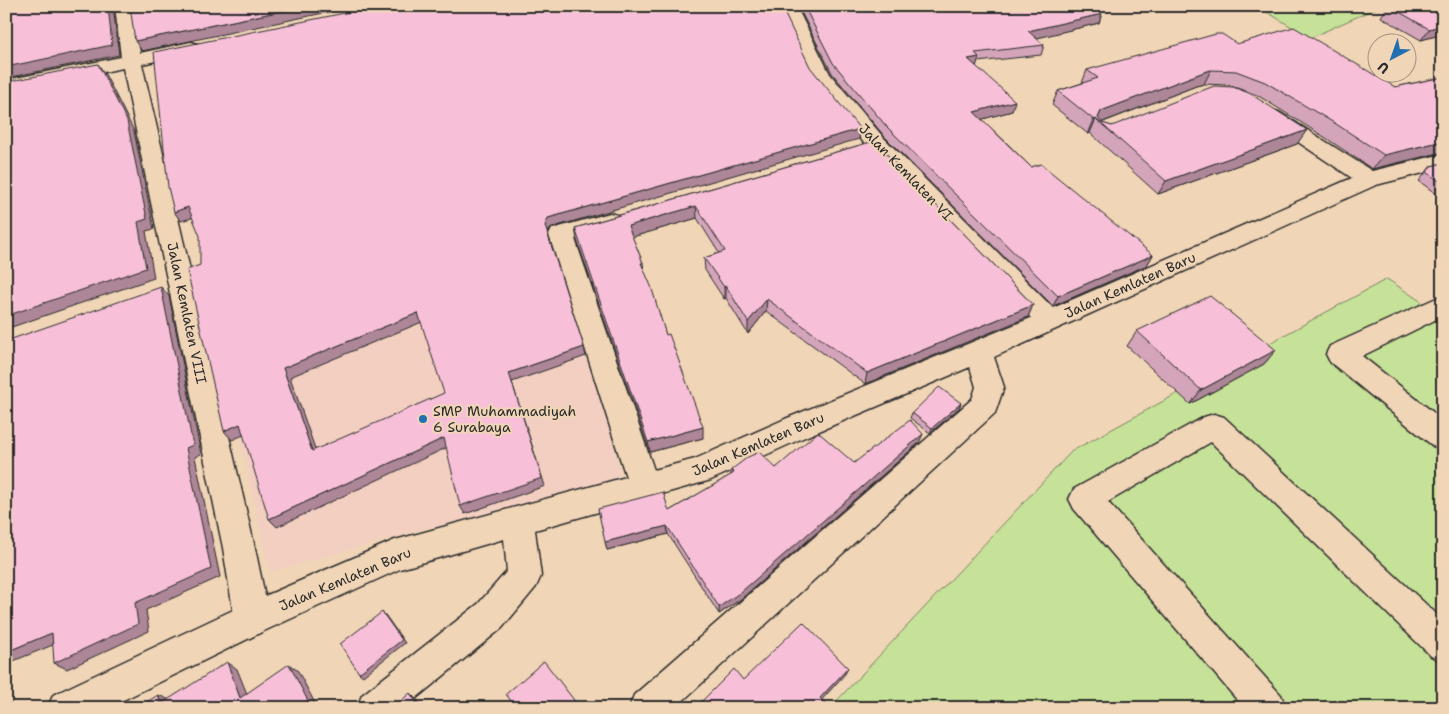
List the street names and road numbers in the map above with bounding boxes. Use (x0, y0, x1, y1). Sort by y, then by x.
street label: Jalan Kemlaten VI (855, 120, 957, 225)
street label: Jalan Kemlaten VIII (163, 241, 211, 386)
street label: Jalan Kemlaten Baru (1062, 248, 1198, 322)
street label: Jalan Kemlaten Baru (689, 408, 827, 480)
street label: Jalan Kemlaten Baru (276, 543, 414, 615)

